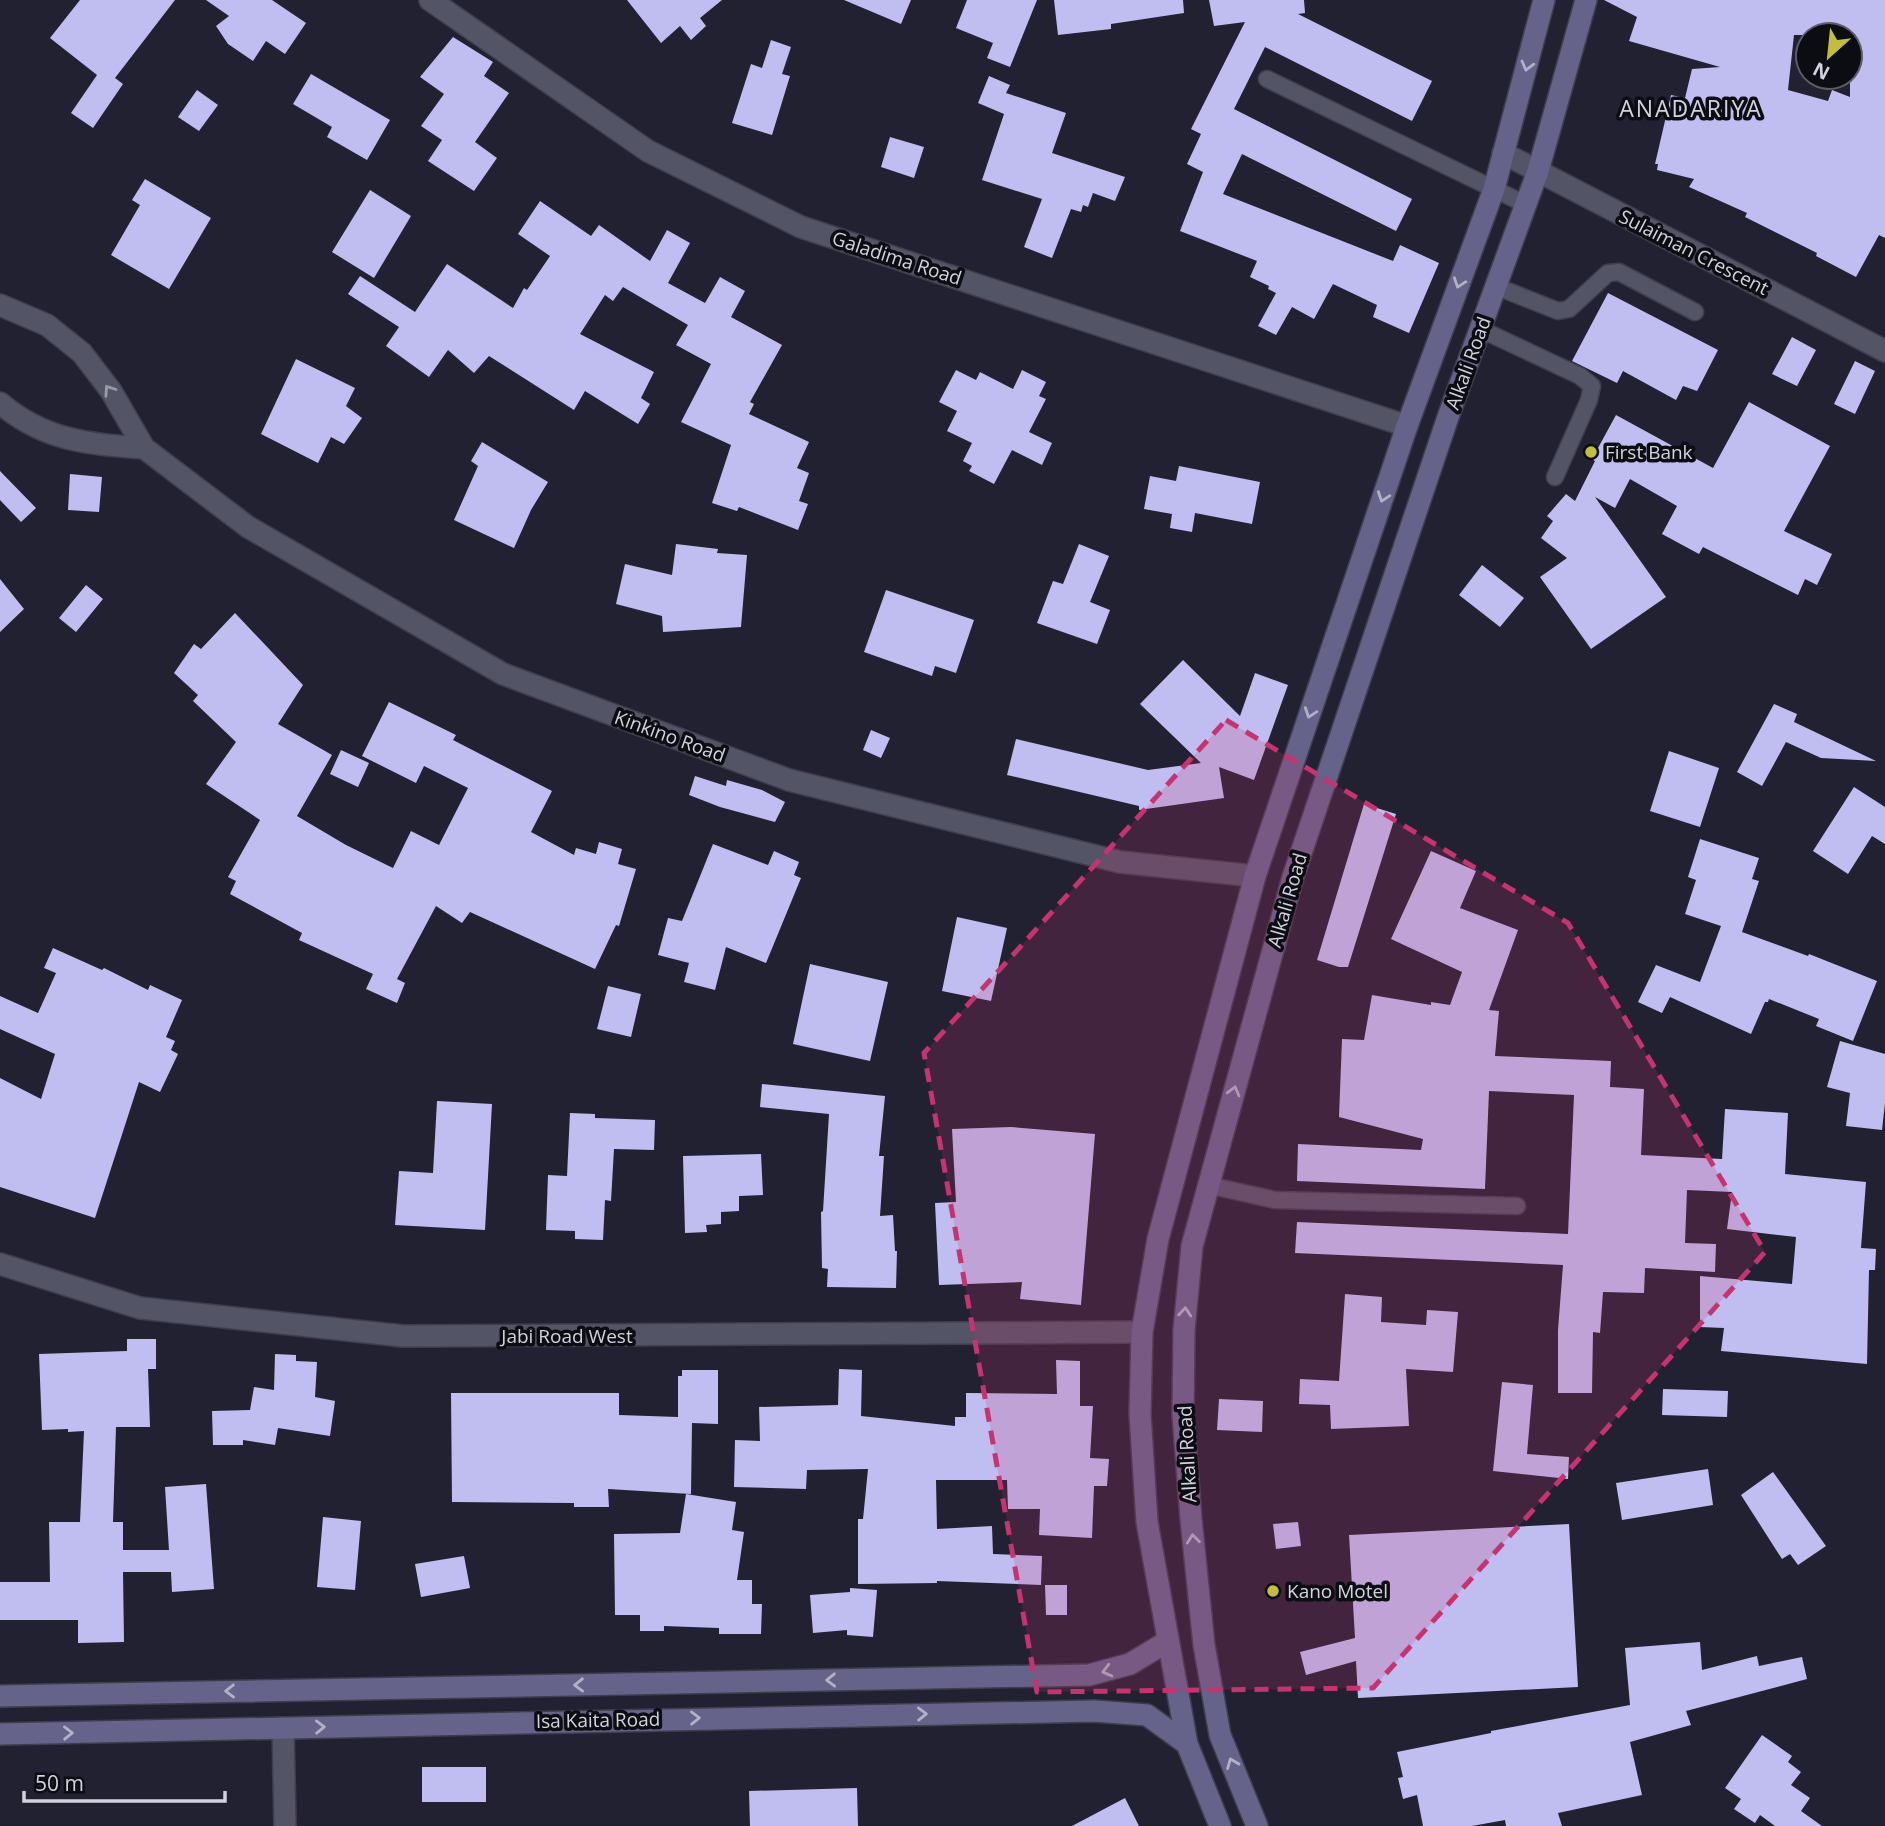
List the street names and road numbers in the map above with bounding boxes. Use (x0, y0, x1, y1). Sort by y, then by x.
street label: Sulaiman Crescent (1615, 203, 1773, 301)
street label: Galadima Road (829, 225, 965, 291)
street label: Alkali Road (1439, 313, 1497, 413)
street label: Kinkino Road (611, 704, 729, 768)
street label: Alkali Road (1261, 850, 1313, 950)
street label: Jabi Road West (499, 1323, 633, 1349)
street label: Alkali Road (1171, 1405, 1203, 1503)
street label: Isa Kaita Road (536, 1706, 660, 1734)

